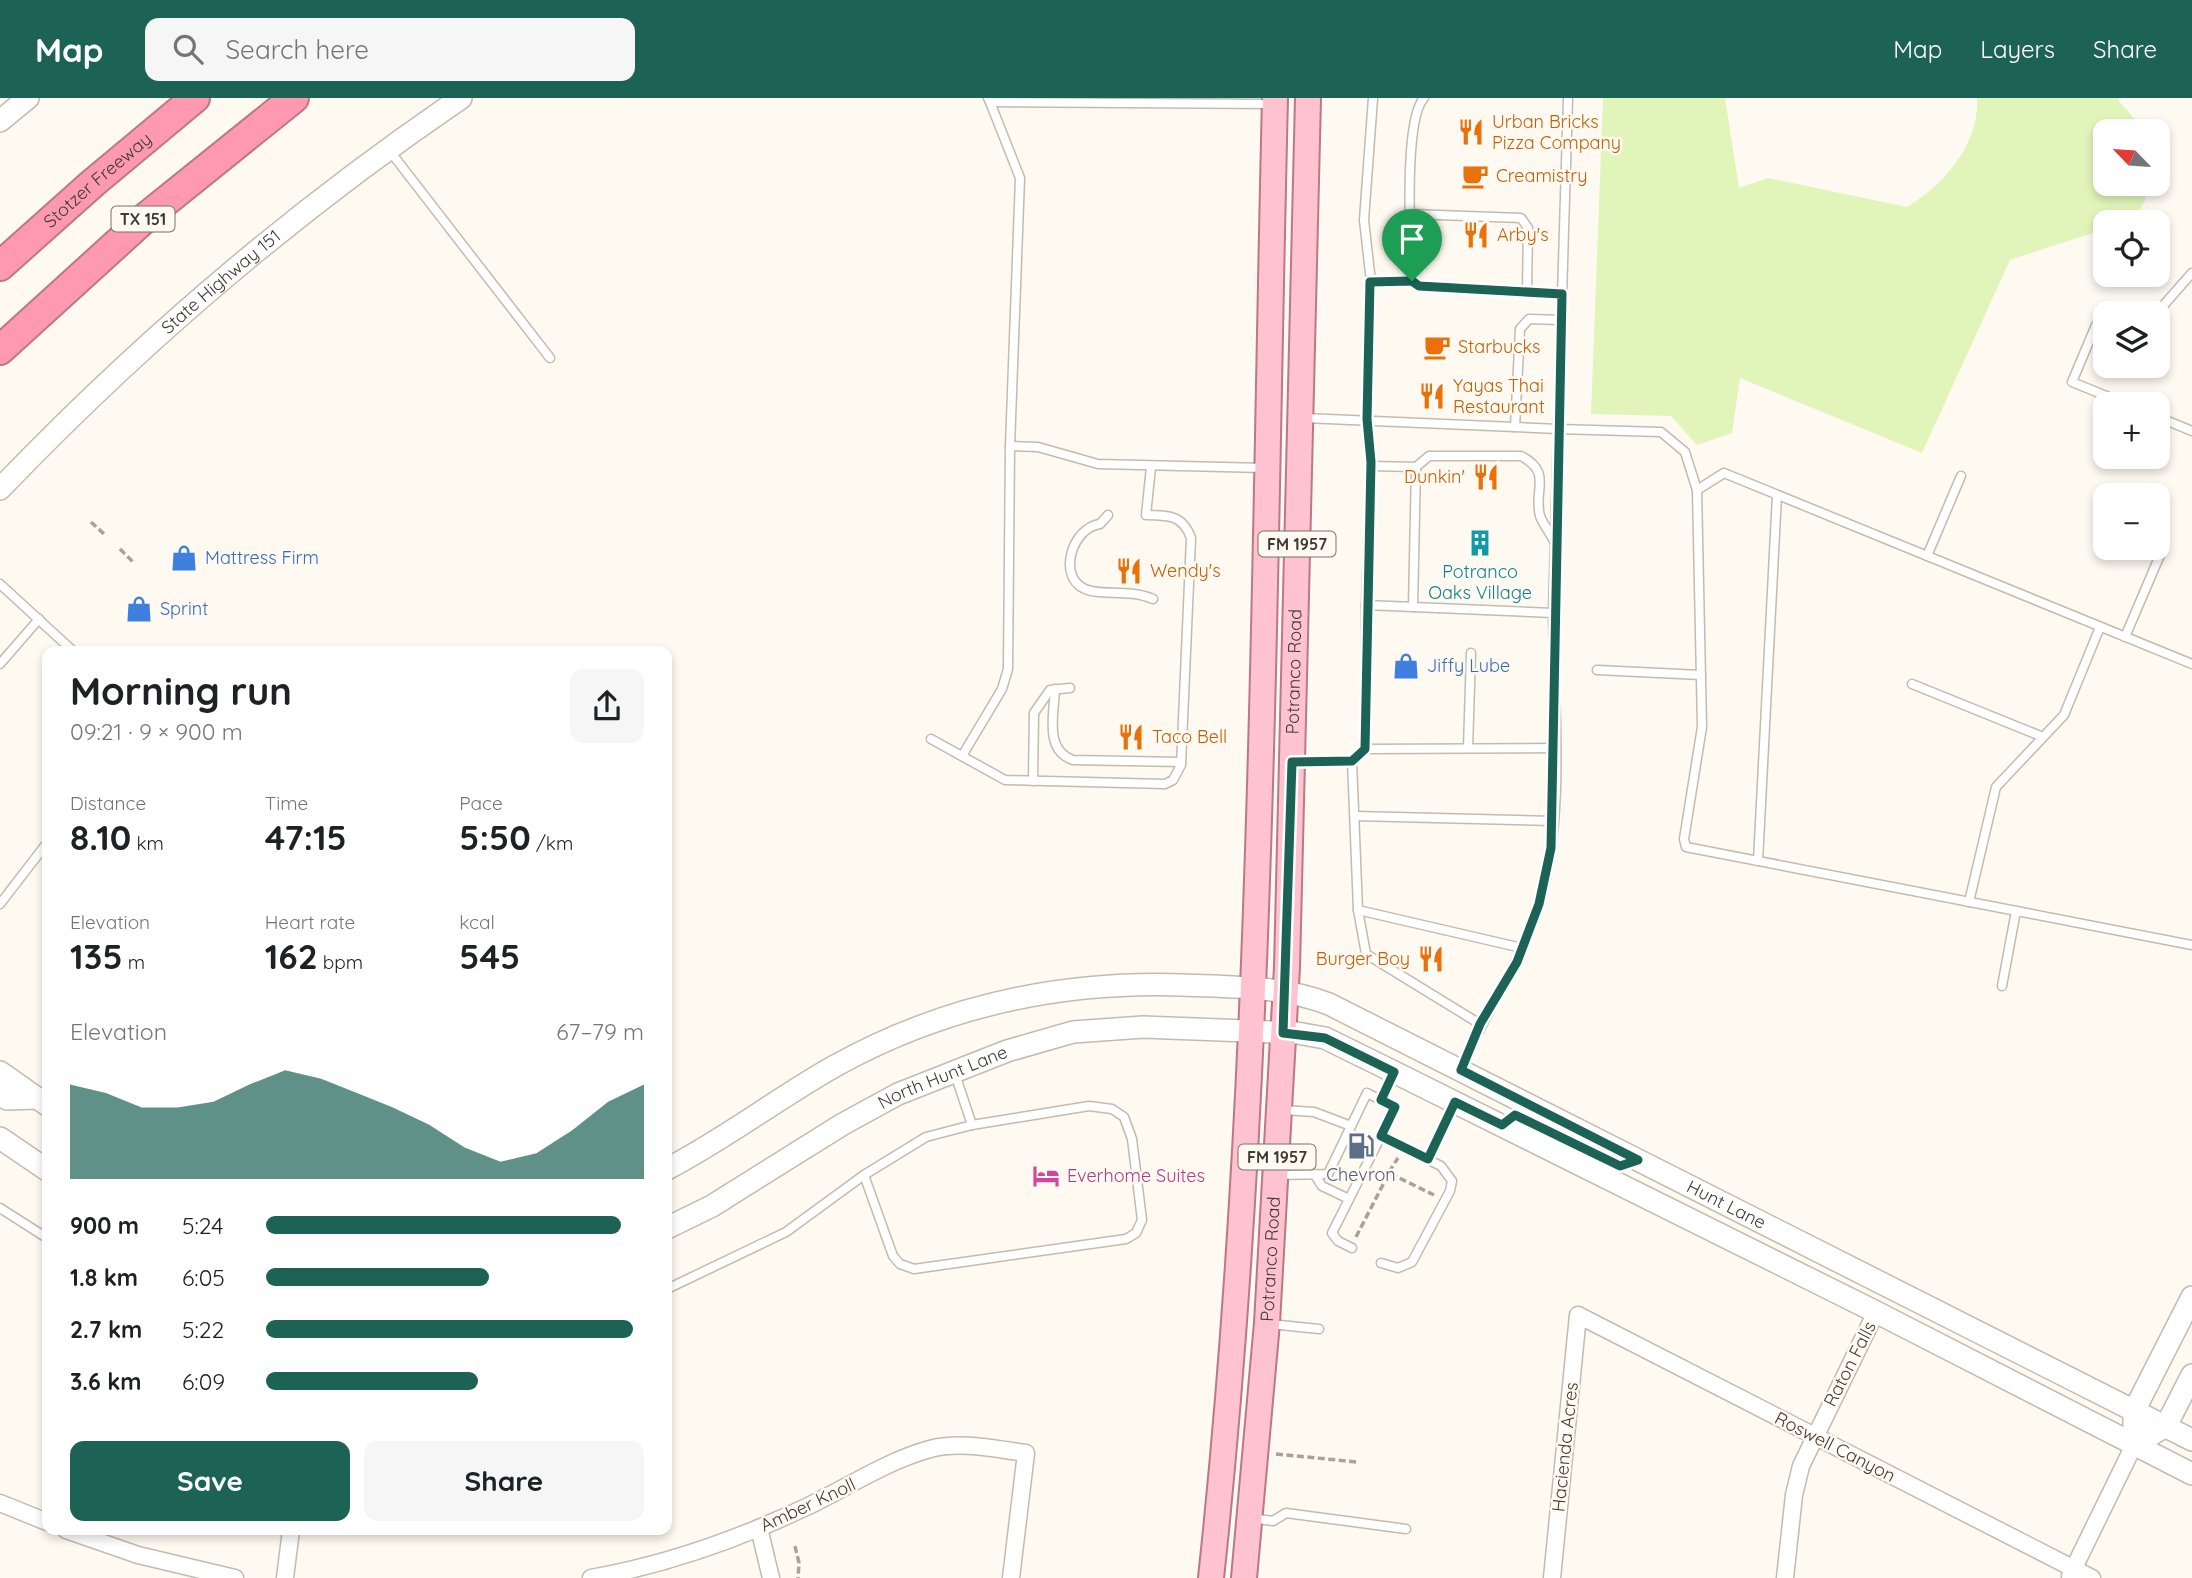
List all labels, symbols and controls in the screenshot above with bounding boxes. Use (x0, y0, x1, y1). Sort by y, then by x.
search box (145, 18, 635, 81)
text: Map (35, 29, 103, 70)
icon: search (169, 30, 207, 68)
text: Search here (225, 33, 369, 66)
text: Map (1893, 34, 1942, 64)
text: Layers (1980, 34, 2055, 64)
text: Share (2093, 34, 2157, 64)
place label: Urban Bricks Pizza Company (1492, 110, 1621, 154)
restaurant icon: Urban Bricks Pizza Company (1456, 117, 1486, 147)
north arrow (2093, 119, 2170, 196)
map controls (2093, 119, 2170, 560)
street label: Stotzer Freeway (39, 127, 156, 233)
cafe icon: Creamistry (1460, 161, 1490, 191)
place label: Creamistry (1496, 164, 1587, 187)
road number: TX 151 (111, 206, 174, 232)
pin (1382, 209, 1442, 281)
button: locate (2093, 210, 2170, 287)
icon: arrive (1393, 220, 1431, 258)
restaurant icon: Arby's (1461, 220, 1491, 250)
place label: Arby's (1497, 223, 1549, 246)
street label: State Highway 151 (156, 224, 285, 339)
button: layers (2093, 301, 2170, 378)
cafe icon: Starbucks (1422, 332, 1452, 362)
place label: Starbucks (1458, 335, 1541, 358)
place label: Yayas Thai Restaurant (1453, 374, 1545, 418)
restaurant icon: Yayas Thai Restaurant (1417, 381, 1447, 411)
button: + (2093, 392, 2170, 469)
restaurant icon: Dunkin' (1471, 462, 1501, 492)
place label: Dunkin' (1404, 465, 1465, 488)
button: − (2093, 483, 2170, 560)
building icon: Potranco Oaks Village (1465, 528, 1495, 558)
road number: FM 1957 (1258, 532, 1336, 556)
shop icon: Mattress Firm (169, 543, 199, 573)
place label: Mattress Firm (205, 546, 319, 569)
restaurant icon: Wendy's (1114, 556, 1144, 586)
place label: Wendy's (1150, 559, 1221, 582)
place label: Potranco Oaks Village (1428, 560, 1532, 604)
shop icon: Sprint (124, 594, 154, 624)
place label: Sprint (160, 597, 208, 620)
street label: Potranco Road (1281, 609, 1307, 735)
shop icon: Jiffy Lube (1391, 651, 1421, 681)
place label: Jiffy Lube (1427, 654, 1510, 677)
text: Morning run (70, 667, 292, 715)
button: share (570, 669, 644, 743)
text: 09:21 · 9 × 900 m (70, 717, 243, 746)
restaurant icon: Taco Bell (1116, 722, 1146, 752)
place label: Taco Bell (1152, 725, 1227, 748)
text: Distance (70, 791, 146, 815)
text: Time (265, 791, 308, 815)
text: Pace (459, 791, 503, 815)
text: 8.10 (70, 815, 131, 859)
text: 47:15 (265, 815, 347, 859)
text: 5:50 (459, 815, 531, 859)
text: km (131, 831, 164, 855)
text: /km (531, 831, 573, 855)
text: Elevation (70, 910, 150, 934)
text: Heart rate (265, 910, 355, 934)
text: kcal (459, 910, 495, 934)
text: 135 (70, 934, 123, 978)
text: 162 (265, 934, 318, 978)
text: 545 (459, 934, 520, 978)
restaurant icon: Burger Boy (1416, 944, 1446, 974)
place label: Burger Boy (1316, 947, 1410, 970)
text: m (123, 950, 145, 974)
text: bpm (318, 950, 363, 974)
text: Elevation (70, 1017, 167, 1046)
text: 67–79 m (556, 1017, 644, 1046)
street label: North Hunt Lane (874, 1040, 1011, 1114)
fuel station icon: Chevron (1346, 1131, 1376, 1161)
road number: FM 1957 (1238, 1144, 1316, 1170)
hotel icon: Everhome Suites (1031, 1161, 1061, 1191)
place label: Chevron (1326, 1163, 1396, 1186)
place label: Everhome Suites (1067, 1164, 1205, 1187)
street label: Hunt Lane (1683, 1175, 1770, 1234)
street label: Potranco Road (1255, 1196, 1285, 1322)
text: 900 m (70, 1211, 139, 1240)
text: 5:24 (182, 1211, 223, 1240)
text: 1.8 km (70, 1263, 138, 1292)
text: 6:05 (182, 1263, 225, 1292)
text: 2.7 km (70, 1315, 142, 1344)
text: 5:22 (182, 1315, 224, 1344)
street label: Raton Falls (1818, 1317, 1881, 1410)
text: 3.6 km (70, 1367, 142, 1396)
text: 6:09 (182, 1367, 225, 1396)
street label: Hacienda Acres (1546, 1381, 1583, 1513)
street label: Roswell Canyon (1771, 1406, 1900, 1487)
button: Save (70, 1441, 350, 1521)
button: Share (364, 1441, 644, 1521)
street label: Amber Knoll (756, 1472, 859, 1537)

